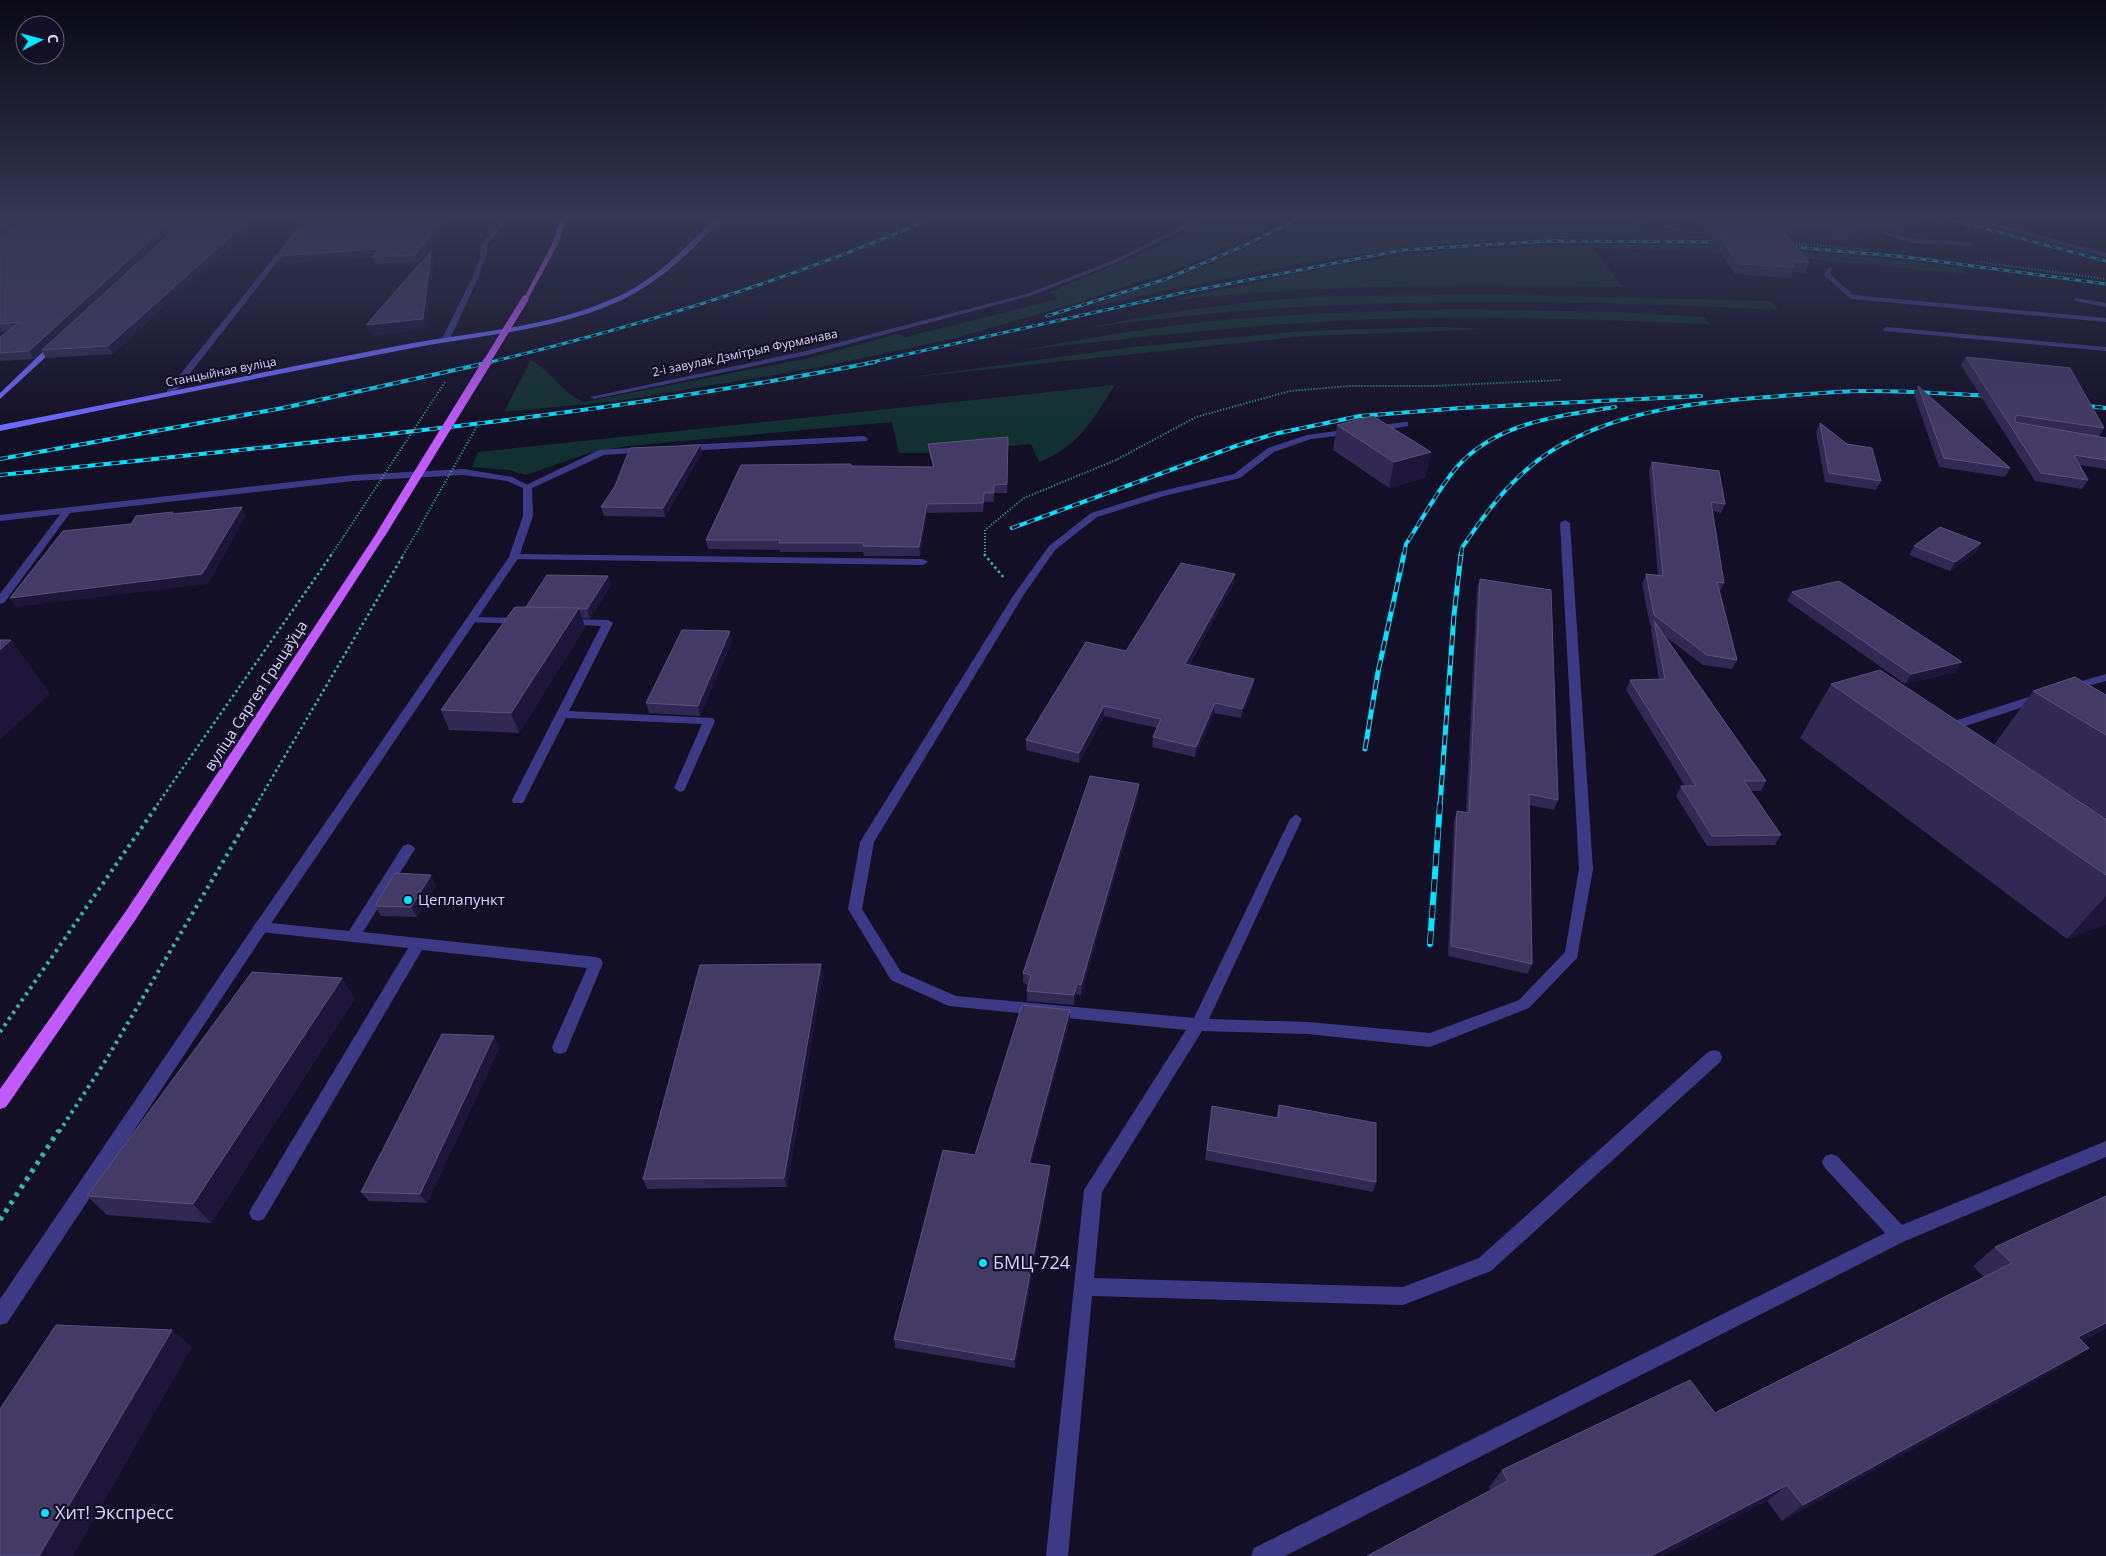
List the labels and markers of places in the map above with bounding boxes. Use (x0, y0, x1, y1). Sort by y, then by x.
place label: Цеплапункт (418, 889, 505, 909)
marker: Цеплапункт (402, 894, 414, 906)
place label: БМЦ-724 (993, 1250, 1070, 1274)
marker: БМЦ-724 (977, 1257, 989, 1269)
place label: Хит! Экспресс (55, 1500, 174, 1524)
marker: Хит! Экспресс (39, 1507, 51, 1519)

